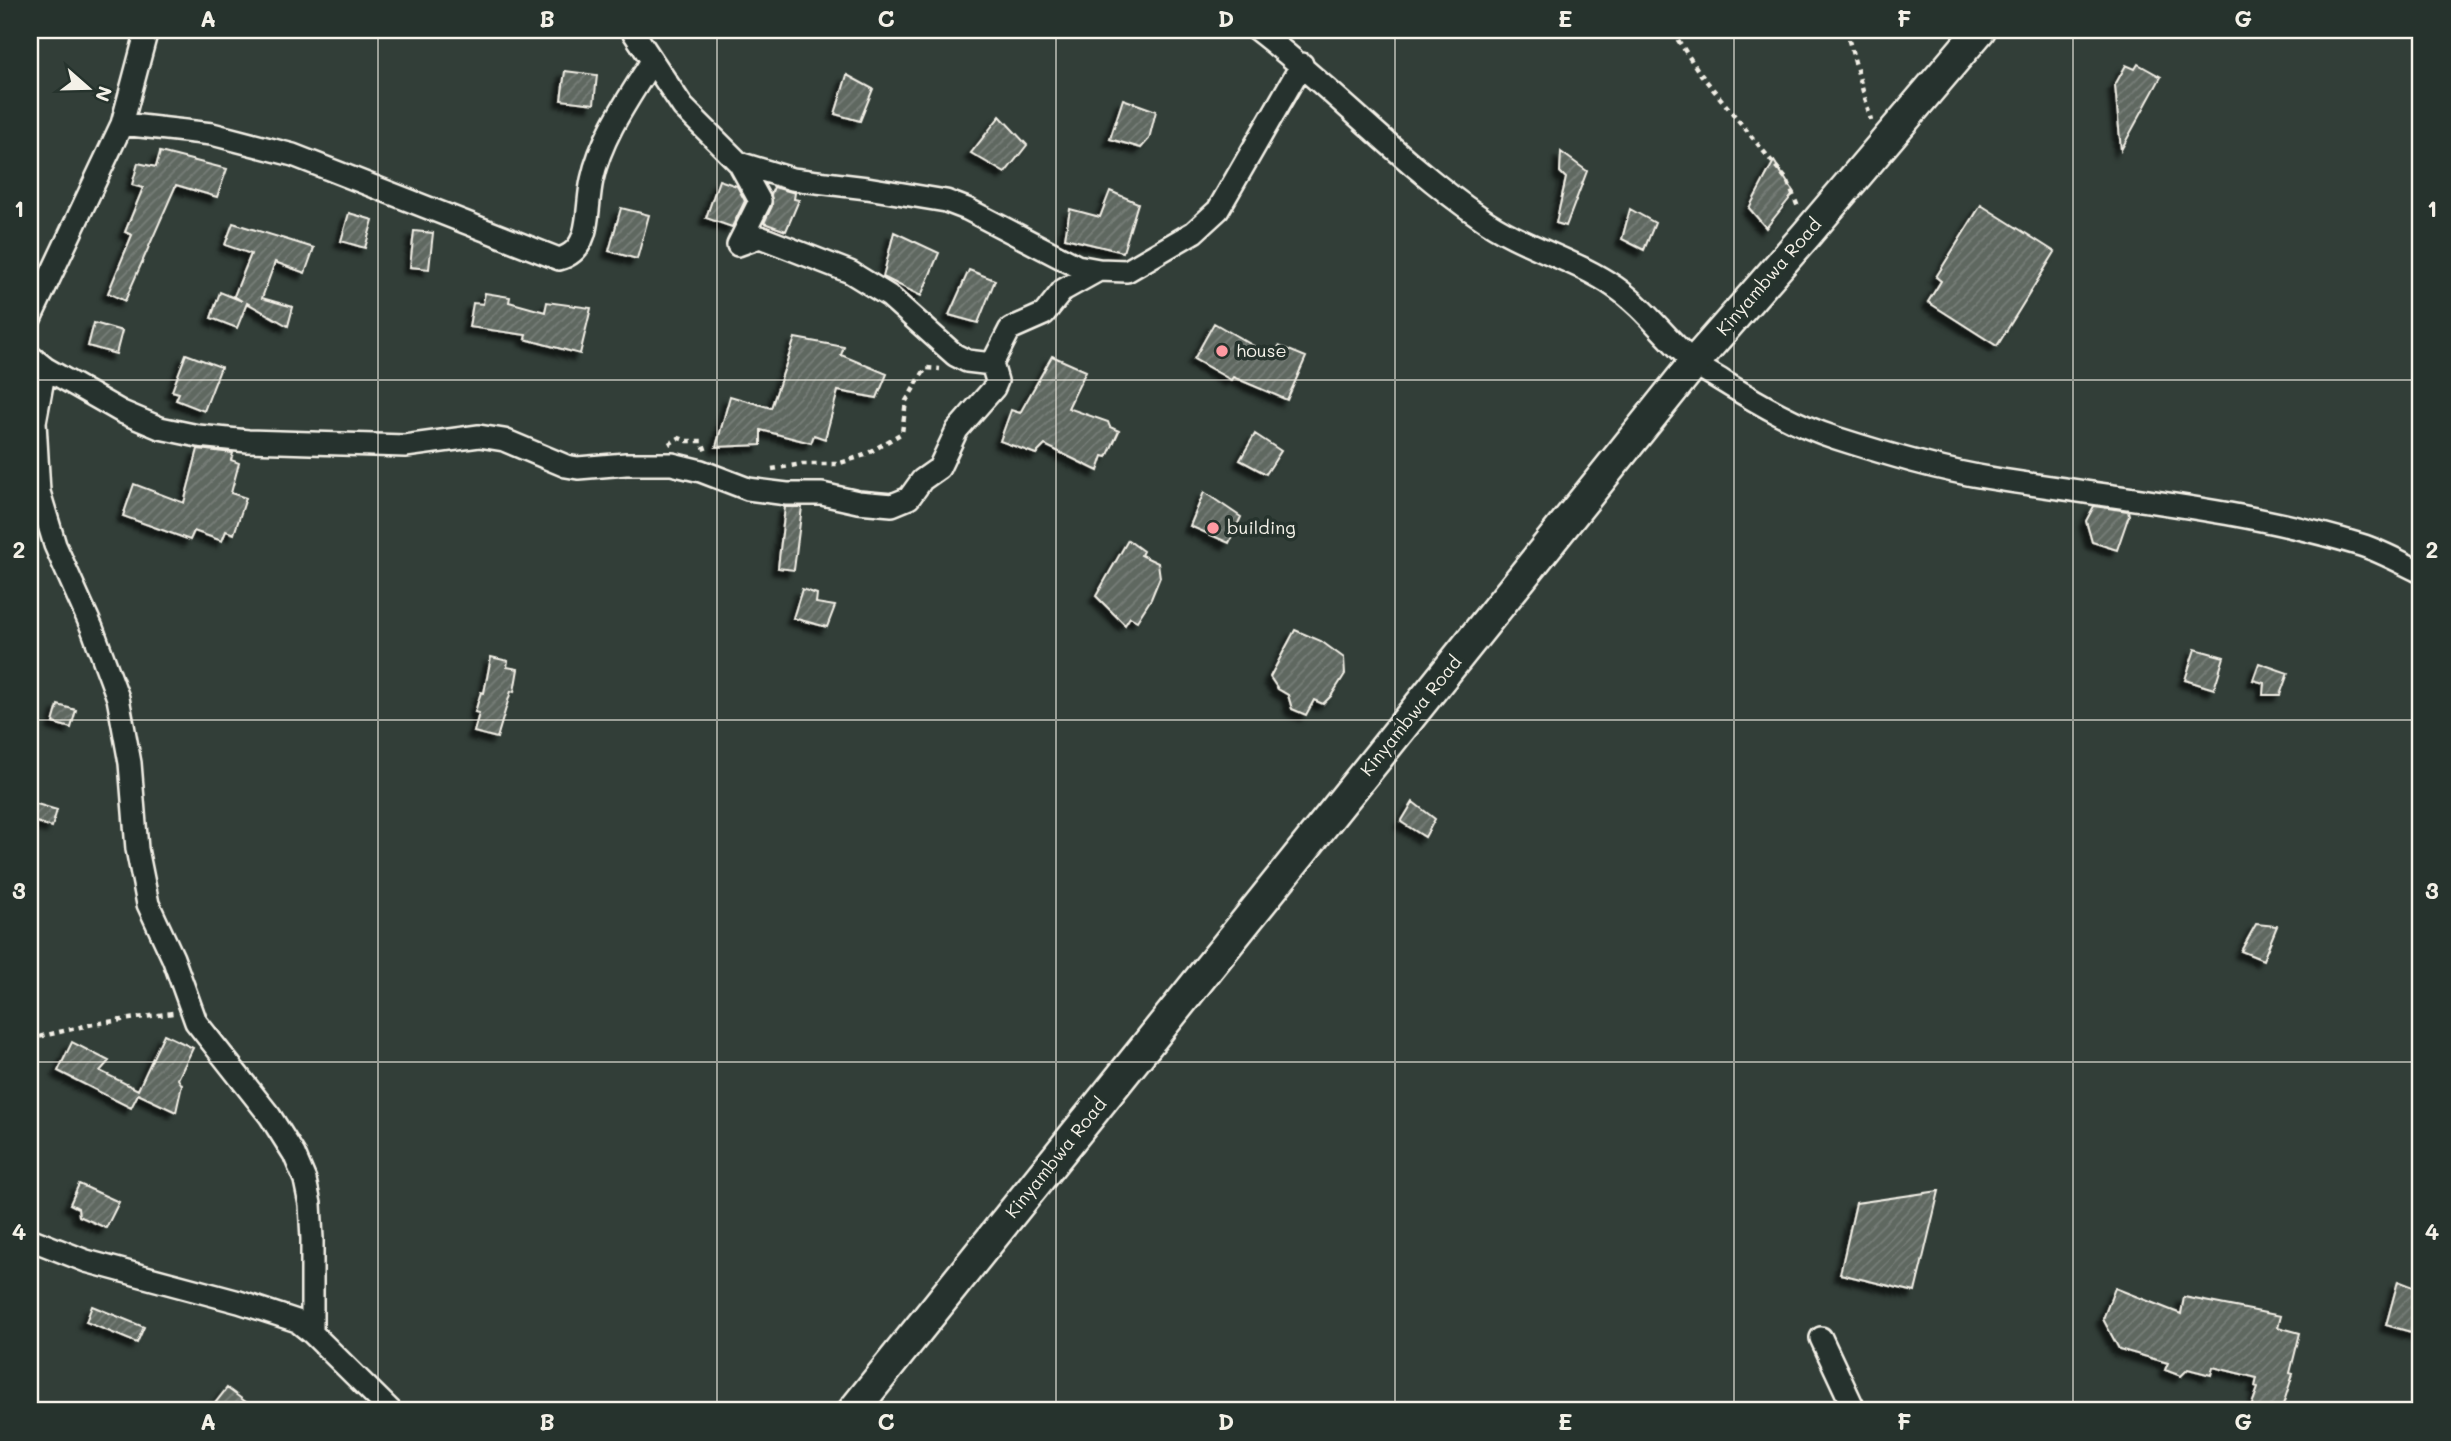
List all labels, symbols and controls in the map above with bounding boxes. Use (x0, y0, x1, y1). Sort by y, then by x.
text: A (200, 3, 216, 33)
text: B (539, 3, 555, 33)
text: C (877, 3, 895, 33)
text: D (1218, 3, 1234, 33)
text: E (1558, 3, 1572, 33)
text: F (1897, 3, 1911, 33)
text: G (2234, 3, 2252, 33)
north arrow (52, 52, 122, 122)
text: N (90, 83, 119, 105)
text: 1 (14, 193, 24, 223)
text: 1 (2427, 193, 2437, 223)
street label: Kinyambwa Road (1710, 212, 1826, 340)
place label: house (1236, 338, 1287, 362)
marker: house (1214, 343, 1230, 359)
place label: building (1227, 515, 1296, 539)
marker: building (1205, 520, 1221, 536)
text: 2 (13, 534, 25, 564)
text: 2 (2426, 534, 2438, 564)
street label: Kinyambwa Road (1354, 650, 1466, 781)
text: 3 (12, 875, 26, 905)
text: 3 (2425, 875, 2439, 905)
street label: Kinyambwa Road (999, 1092, 1111, 1223)
text: 4 (12, 1216, 26, 1246)
text: 4 (2425, 1216, 2439, 1246)
text: A (200, 1406, 216, 1436)
text: B (539, 1406, 555, 1436)
text: C (877, 1406, 895, 1436)
text: D (1218, 1406, 1234, 1436)
text: E (1558, 1406, 1572, 1436)
text: F (1897, 1406, 1911, 1436)
text: G (2234, 1406, 2252, 1436)

